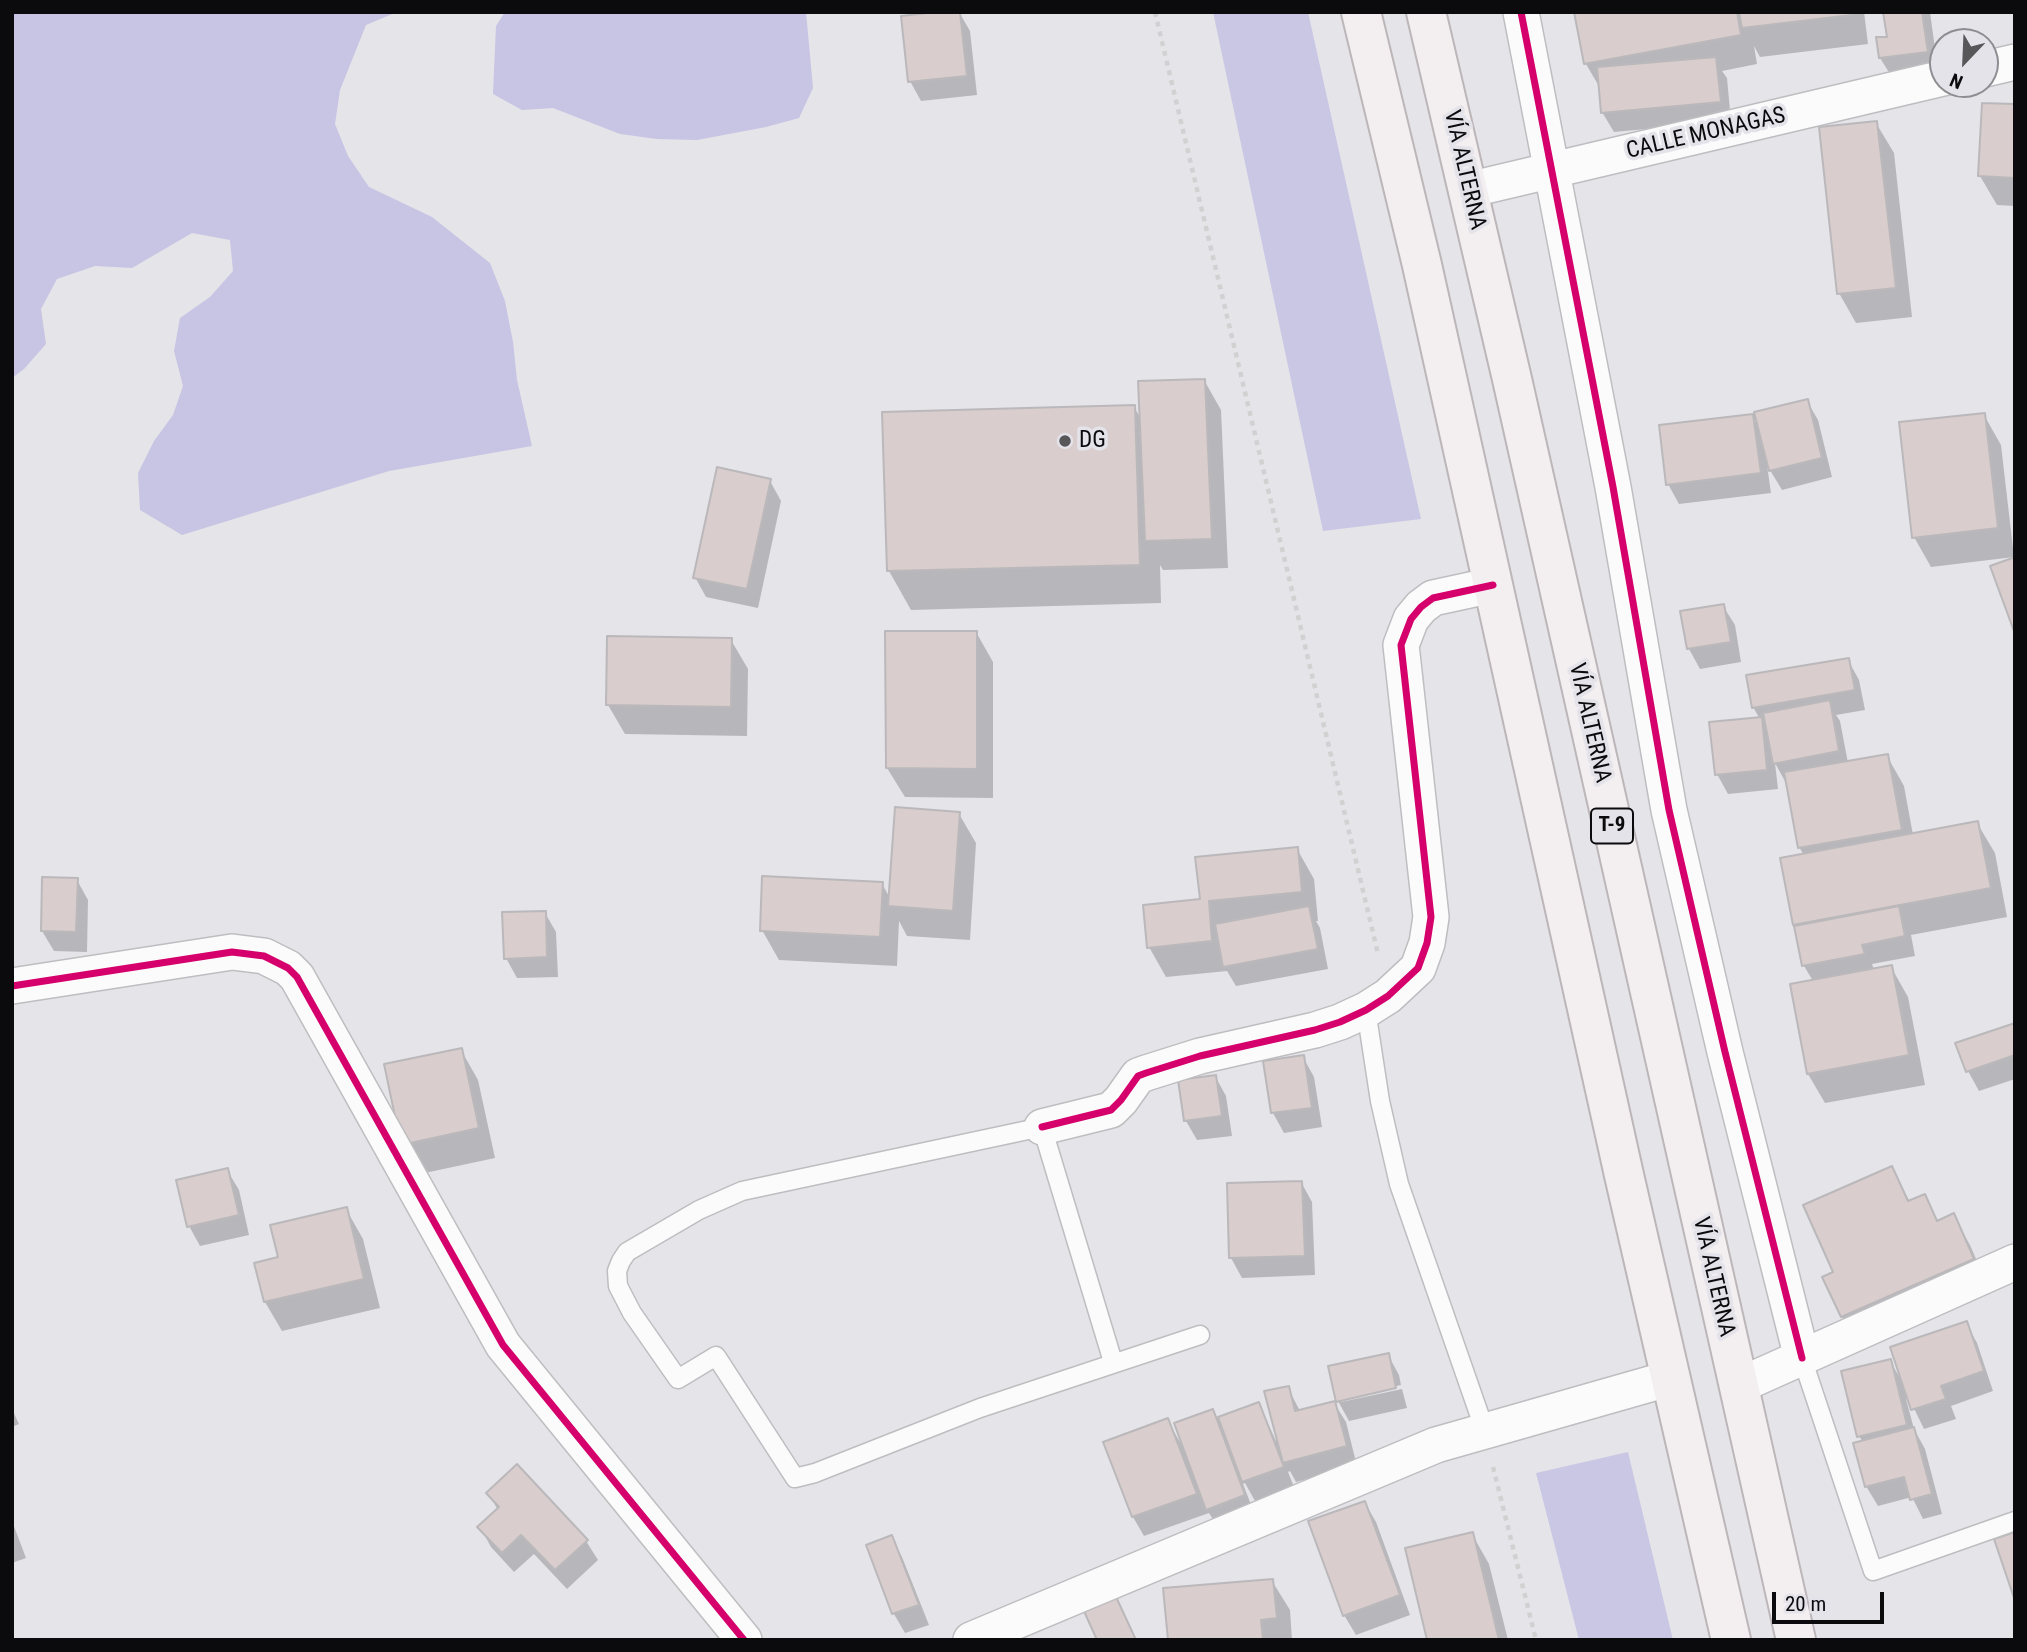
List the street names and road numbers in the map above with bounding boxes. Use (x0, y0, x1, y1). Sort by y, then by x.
street label: CALLE MONAGAS (1624, 102, 1788, 166)
street label: VÍA ALTERNA (1437, 108, 1491, 232)
street label: VÍA ALTERNA (1562, 661, 1616, 785)
road number: T-9 (1591, 808, 1633, 844)
street label: VÍA ALTERNA (1686, 1215, 1740, 1339)

